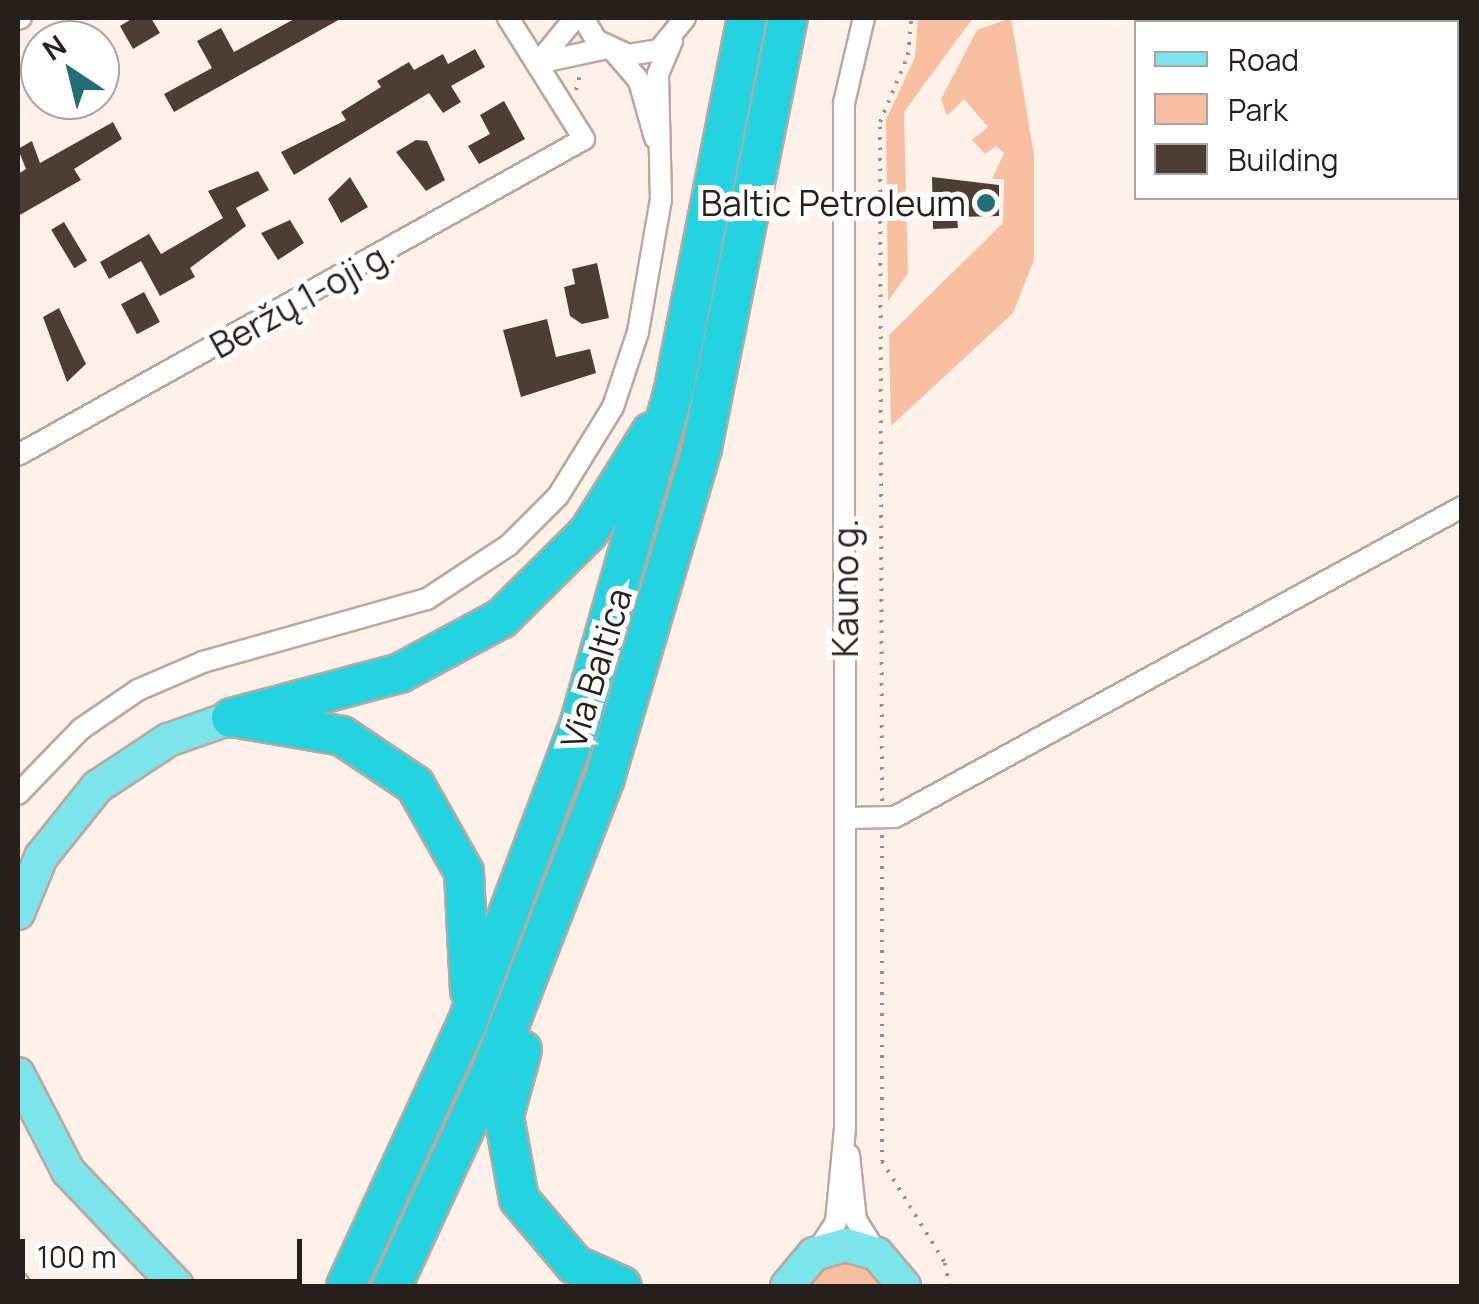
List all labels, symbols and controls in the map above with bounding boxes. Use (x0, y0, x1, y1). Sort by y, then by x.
north arrow (20, 20, 120, 120)
legend (1134, 20, 1459, 200)
text: N (35, 26, 73, 68)
text: Road (1228, 39, 1299, 80)
text: Park (1228, 89, 1288, 130)
text: Building (1228, 139, 1339, 180)
place label: Baltic Petroleum (701, 182, 966, 224)
marker: Baltic Petroleum (975, 192, 997, 214)
street label: Beržų 1-oji g. (203, 231, 401, 367)
street label: Kauno g. (824, 519, 866, 657)
street label: Via Baltica (552, 583, 640, 753)
scale bar (25, 1219, 308, 1281)
text: 100 m (37, 1236, 117, 1277)

